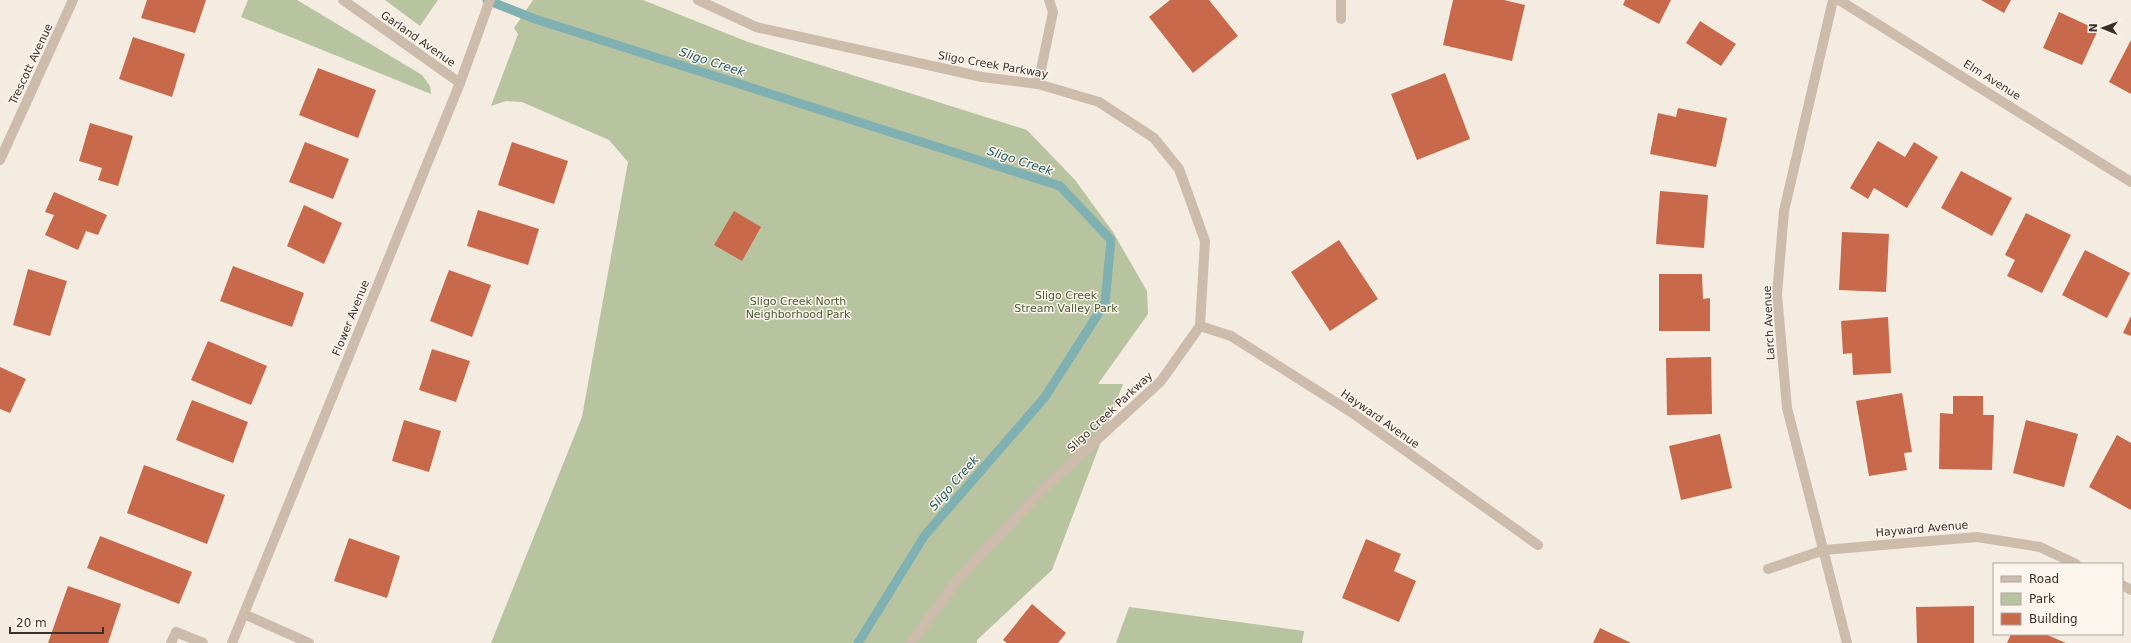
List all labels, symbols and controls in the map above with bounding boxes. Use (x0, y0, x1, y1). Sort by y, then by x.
street label: Garland Avenue (378, 8, 458, 70)
north arrow (2083, 8, 2123, 48)
street label: Trescott Avenue (6, 21, 56, 107)
text: N (2087, 23, 2100, 33)
water label: Sligo Creek (677, 45, 748, 80)
street label: Sligo Creek Parkway (937, 49, 1050, 81)
street label: Elm Avenue (1961, 57, 2023, 103)
water label: Sligo Creek (985, 144, 1056, 179)
street label: Flower Avenue (330, 278, 372, 358)
street label: Larch Avenue (1761, 285, 1777, 361)
park label: Sligo Creek Stream Valley Park (1014, 289, 1118, 315)
park label: Sligo Creek North Neighborhood Park (746, 295, 851, 321)
street label: Sligo Creek Parkway (1065, 369, 1156, 455)
street label: Hayward Avenue (1338, 387, 1422, 451)
water label: Sligo Creek (926, 452, 982, 513)
street label: Hayward Avenue (1875, 518, 1969, 540)
legend (1993, 563, 2123, 635)
text: Road (2029, 572, 2059, 586)
text: Park (2029, 592, 2055, 606)
scale bar (10, 609, 103, 635)
text: Building (2029, 612, 2078, 626)
text: 20 m (16, 616, 47, 630)

